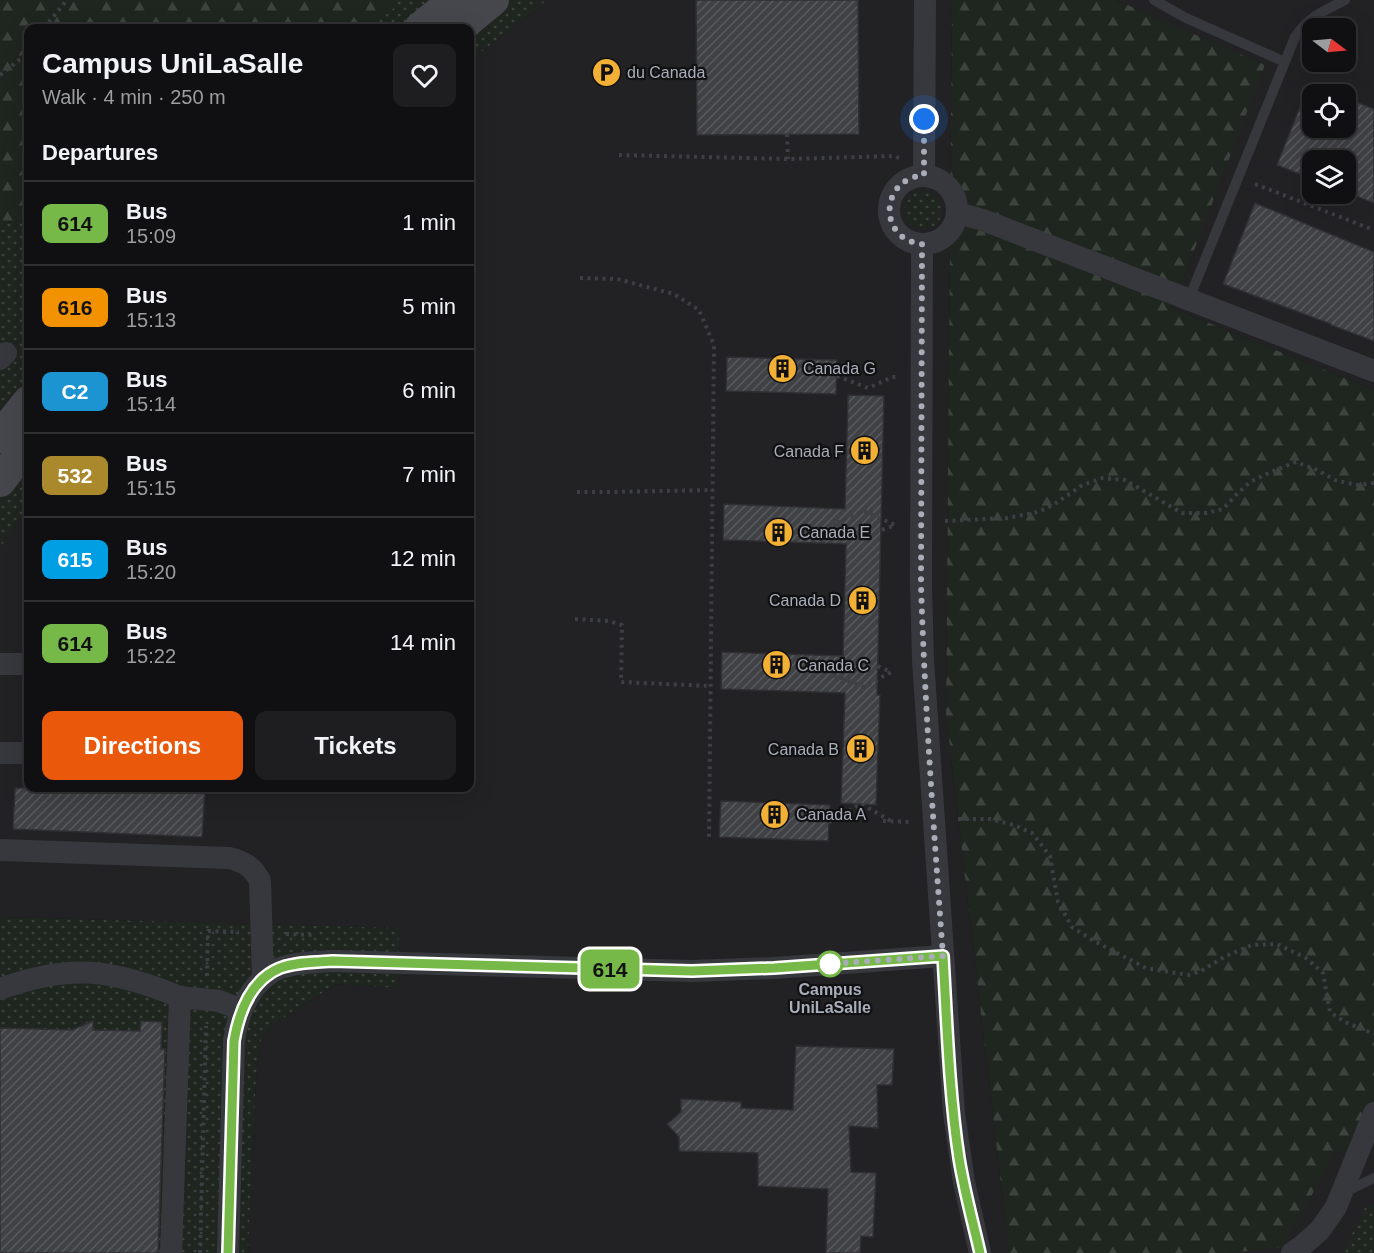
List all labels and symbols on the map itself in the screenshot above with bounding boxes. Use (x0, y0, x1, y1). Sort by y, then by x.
north arrow (1302, 18, 1356, 72)
parking icon: du Canada (590, 56, 622, 88)
place label: du Canada (627, 64, 705, 81)
your location (909, 104, 939, 134)
building icon: Canada G (766, 352, 798, 384)
place label: Canada G (803, 360, 876, 377)
building icon: Canada F (849, 435, 881, 467)
place label: Canada F (774, 443, 844, 460)
building icon: Canada E (762, 516, 794, 548)
place label: Canada E (799, 524, 870, 541)
building icon: Canada D (846, 584, 878, 616)
place label: Canada D (769, 592, 841, 609)
building icon: Canada C (760, 649, 792, 681)
place label: Canada C (797, 657, 869, 674)
building icon: Canada B (844, 733, 876, 765)
place label: Canada B (768, 741, 839, 758)
building icon: Canada A (759, 798, 791, 830)
place label: Canada A (796, 806, 867, 823)
line badge: 614 (576, 950, 644, 988)
marker: Campus UniLaSalle (817, 951, 843, 977)
place label: Campus UniLaSalle (789, 981, 871, 1016)

